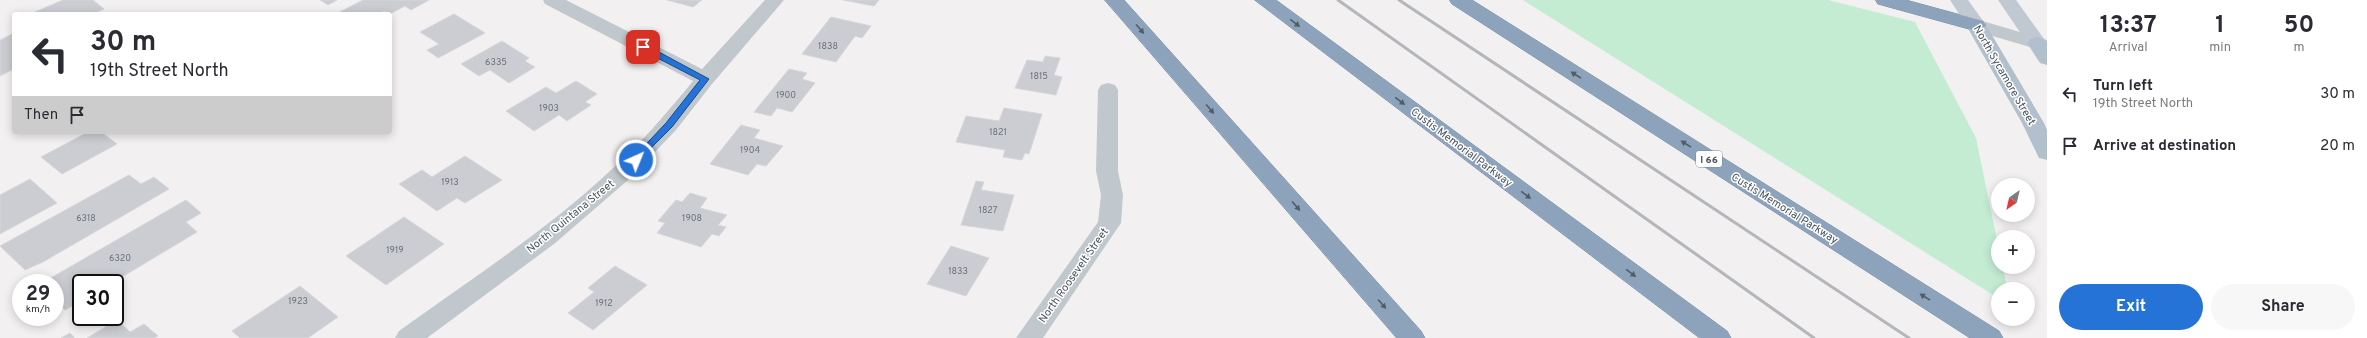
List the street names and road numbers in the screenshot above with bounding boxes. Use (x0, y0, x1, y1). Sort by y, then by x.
street label: North Sycamore Street (1970, 23, 2038, 128)
street label: Custis Memorial Parkway (1408, 105, 1515, 191)
road number: I 66 (1696, 151, 1722, 167)
street label: Custis Memorial Parkway (1728, 170, 1841, 248)
street label: North Quintana Street (524, 177, 617, 257)
street label: North Roosevelt Street (1036, 225, 1112, 326)

